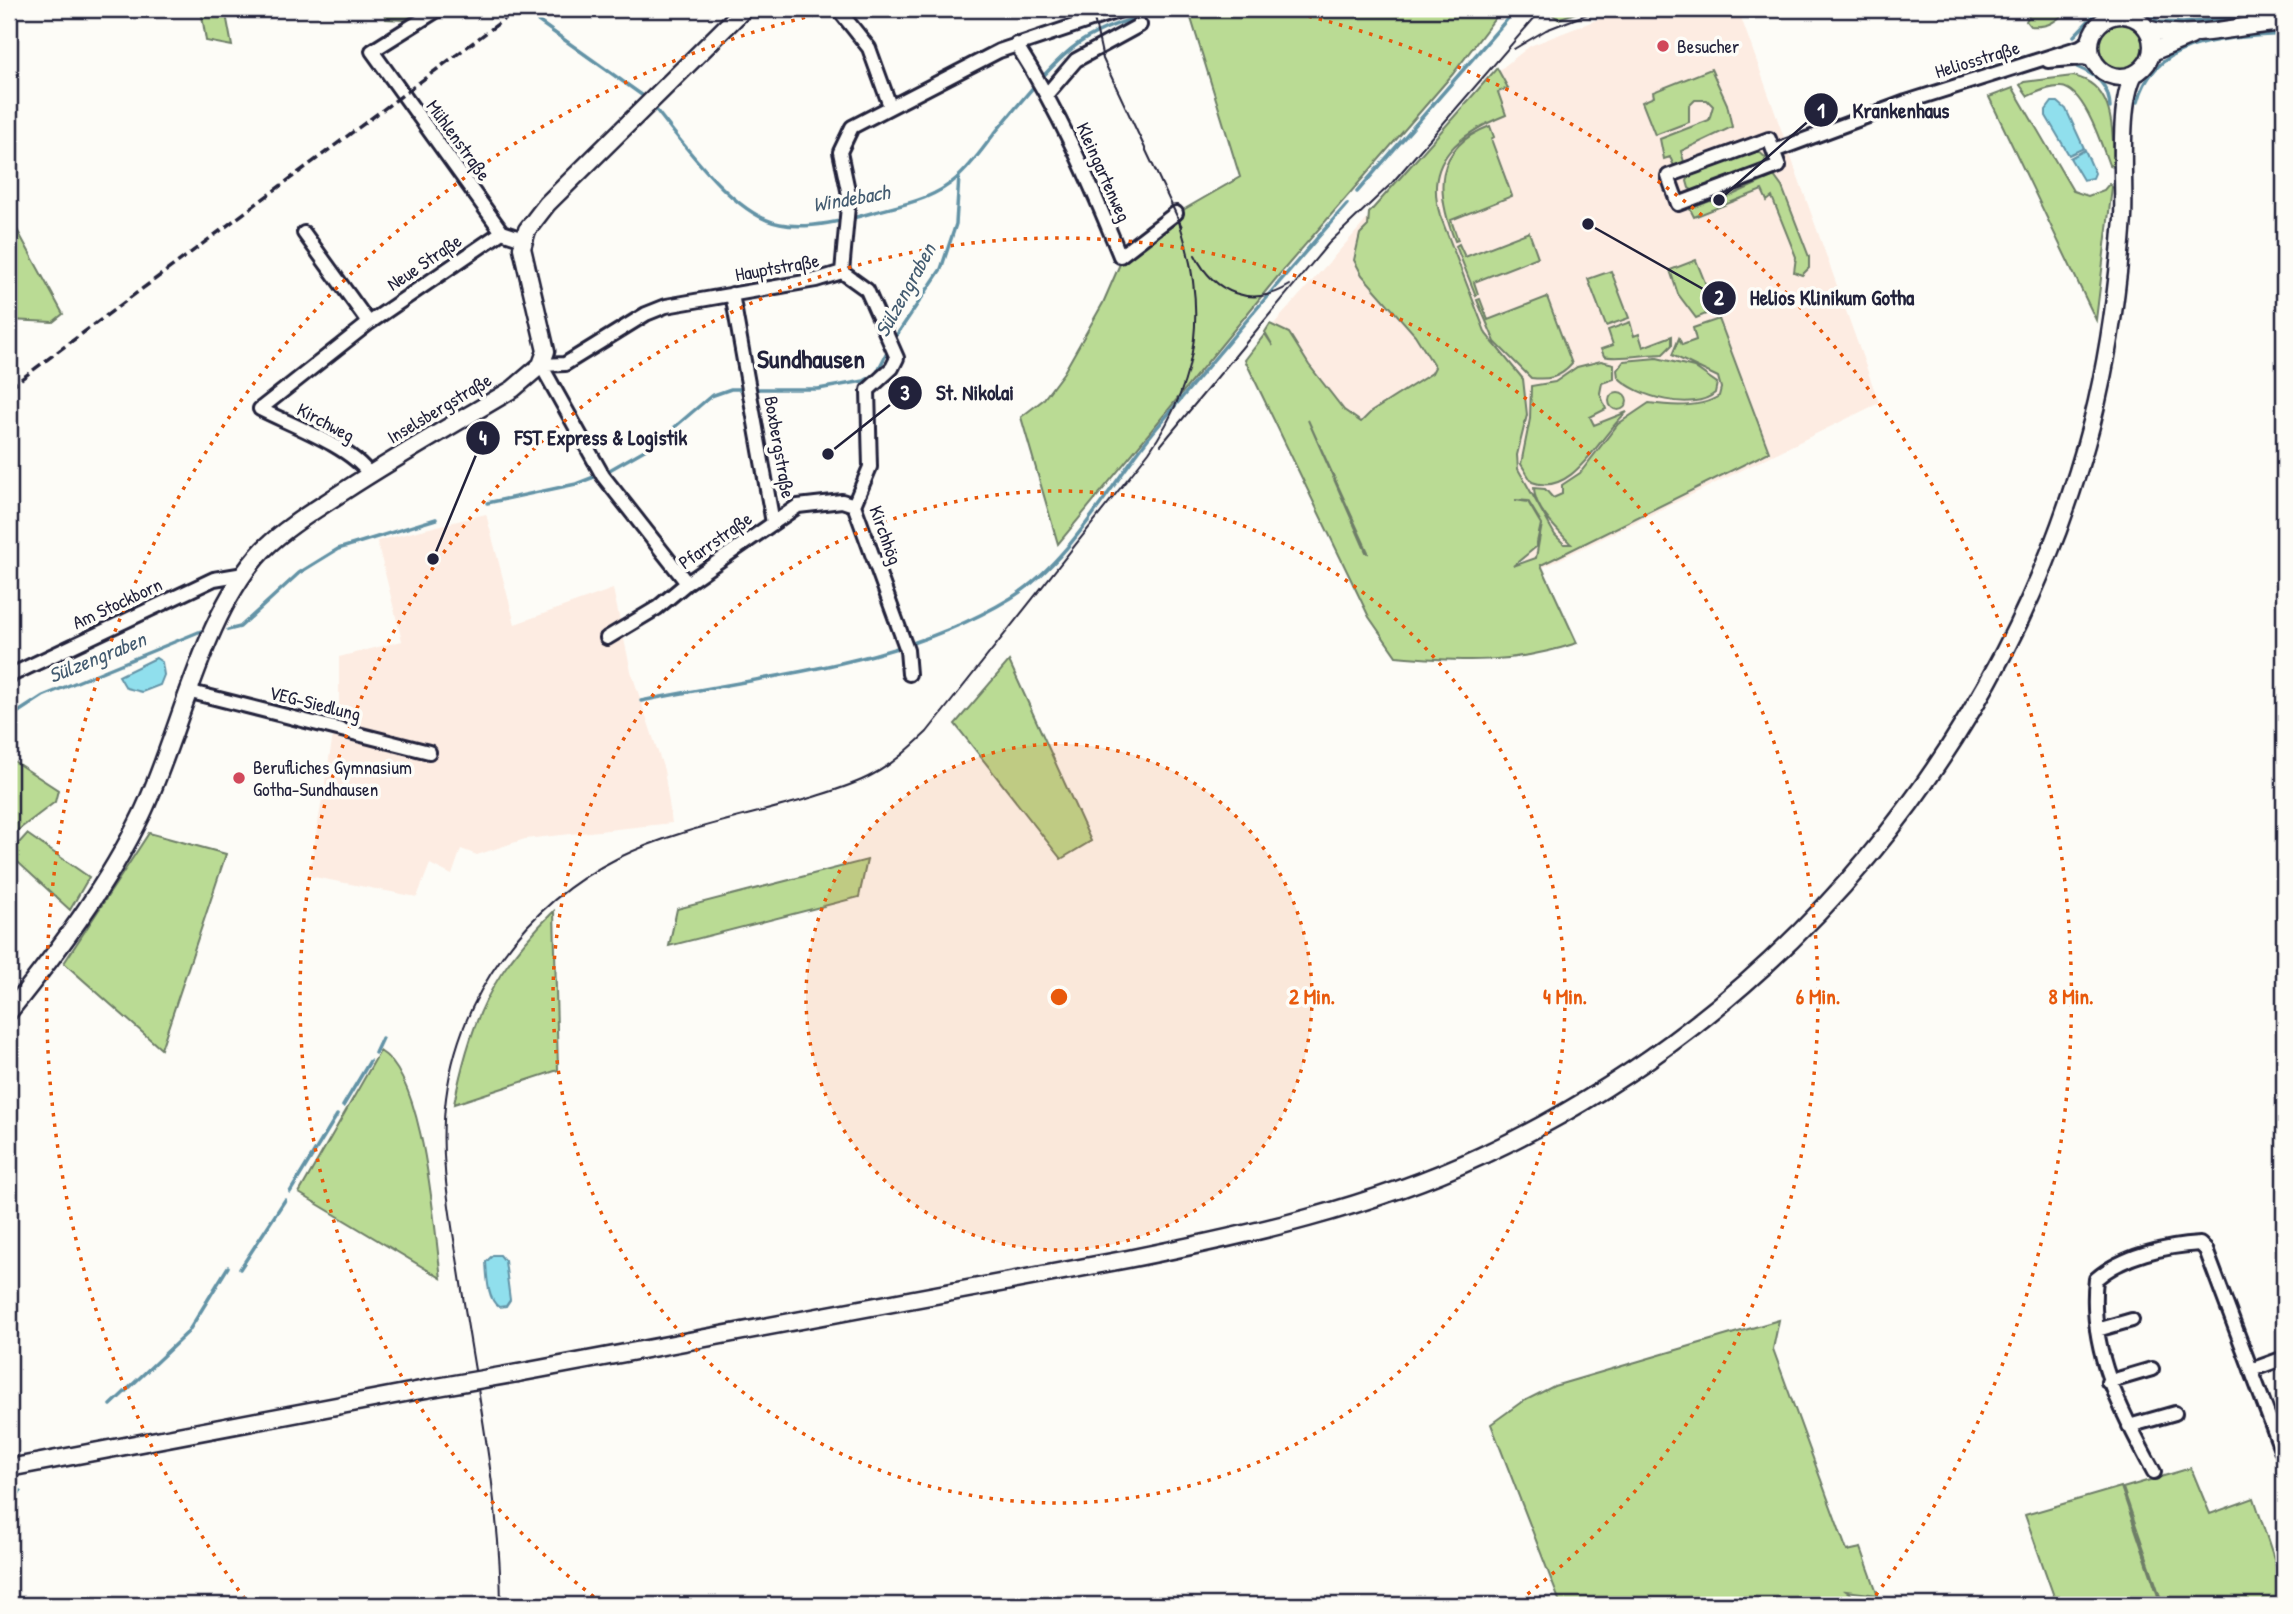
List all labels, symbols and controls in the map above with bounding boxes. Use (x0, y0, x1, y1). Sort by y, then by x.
place label: Besucher (1677, 33, 1740, 59)
street label: Heliosstraße (1932, 34, 2023, 84)
marker: Besucher (1655, 38, 1671, 54)
callout: Krankenhaus (1804, 89, 1964, 131)
street label: Mühlenstraße (421, 94, 497, 186)
text: 1 (1817, 96, 1825, 125)
text: Krankenhaus (1853, 96, 1949, 125)
street label: Kleingartenweg (1071, 118, 1137, 226)
water label: Windebach (810, 177, 893, 219)
street label: Neue Straße (382, 227, 467, 296)
water label: Sülzengraben (867, 237, 943, 342)
street label: Hauptstraße (733, 247, 821, 287)
callout: Helios Klinikum Gotha (1701, 277, 1928, 319)
text: 2 (1714, 283, 1724, 312)
text: Helios Klinikum Gotha (1750, 283, 1915, 312)
district label: Sundhausen (757, 341, 865, 376)
street label: Inselsbergstraße (382, 366, 497, 449)
callout: St. Nikolai (887, 372, 1028, 414)
text: 3 (900, 378, 910, 407)
text: St. Nikolai (936, 378, 1014, 407)
street label: Boxbergstraße (758, 394, 802, 500)
street label: Kirchweg (293, 396, 359, 448)
callout: FST Express & Logistik (466, 417, 701, 459)
text: 4 (479, 423, 487, 452)
text: FST Express & Logistik (514, 423, 687, 453)
street label: Kirchhög (863, 502, 909, 568)
street label: Pfarrstraße (673, 505, 757, 575)
street label: Am Stockborn (68, 571, 166, 635)
water label: Sülzengraben (44, 624, 151, 690)
street label: VEG-Siedlung (266, 679, 364, 727)
place label: Berufliches Gymnasium Gotha-Sundhausen (253, 754, 412, 802)
marker: Berufliches Gymnasium Gotha-Sundhausen (231, 770, 247, 786)
text: 2 Min. (1289, 982, 1335, 1011)
text: 4 Min. (1543, 982, 1587, 1011)
text: 6 Min. (1796, 982, 1840, 1011)
text: 8 Min. (2048, 982, 2094, 1011)
centre of rings (1047, 985, 1071, 1009)

